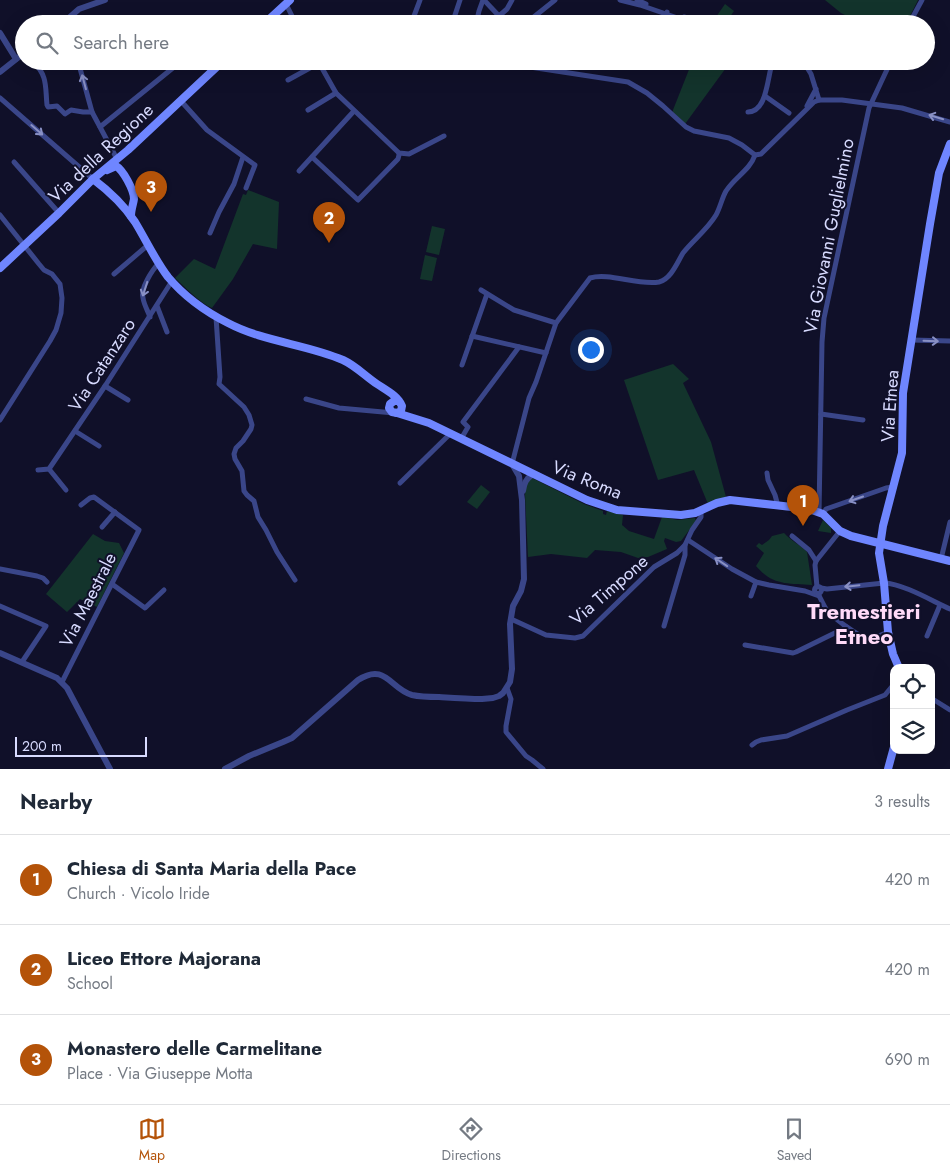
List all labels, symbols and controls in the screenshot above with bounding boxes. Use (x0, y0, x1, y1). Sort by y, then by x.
search box (15, 15, 935, 70)
icon: search (33, 29, 61, 57)
text: Search here (73, 29, 169, 56)
one-way arrow (79, 75, 89, 91)
street label: Via della Regione (43, 97, 159, 209)
one-way arrow (928, 112, 944, 122)
one-way arrow (30, 124, 43, 136)
street label: Via Giovanni Guglielmino (797, 136, 861, 336)
pin: 3 (135, 171, 167, 212)
pin: 2 (313, 202, 345, 243)
one-way arrow (140, 281, 149, 296)
street label: Via Catanzaro (62, 313, 142, 417)
one-way arrow (923, 336, 939, 345)
your location (578, 337, 604, 363)
street label: Via Etnea (875, 369, 905, 443)
street label: Via Roma (548, 454, 626, 506)
pin: 1 (787, 485, 819, 526)
one-way arrow (849, 494, 865, 504)
street label: Via Maestrale (53, 548, 123, 652)
street label: Via Timpone (564, 549, 654, 631)
one-way arrow (715, 557, 729, 567)
one-way arrow (845, 581, 861, 591)
district label: Tremestieri Etneo (807, 595, 921, 652)
map controls (890, 664, 935, 754)
button: locate (890, 664, 935, 709)
button: layers (890, 709, 935, 754)
scale bar (15, 734, 148, 757)
text: 200 m (22, 736, 62, 756)
text: Nearby (20, 787, 92, 817)
text: 3 results (874, 790, 930, 813)
text: Chiesa di Santa Maria della Pace (67, 855, 356, 882)
text: 1 (32, 868, 40, 891)
text: 420 m (885, 868, 930, 891)
text: Church · Vicolo Iride (67, 882, 210, 905)
text: Liceo Ettore Majorana (67, 945, 261, 972)
text: 2 (31, 958, 41, 981)
text: 420 m (885, 958, 930, 981)
text: School (67, 972, 113, 995)
text: Monastero delle Carmelitane (67, 1035, 322, 1062)
text: 3 (31, 1048, 41, 1071)
text: 690 m (885, 1048, 930, 1071)
text: Place · Via Giuseppe Motta (67, 1062, 253, 1085)
tab: Map (138, 1115, 166, 1165)
tab: Directions (442, 1115, 501, 1165)
tab: Saved (777, 1115, 812, 1165)

